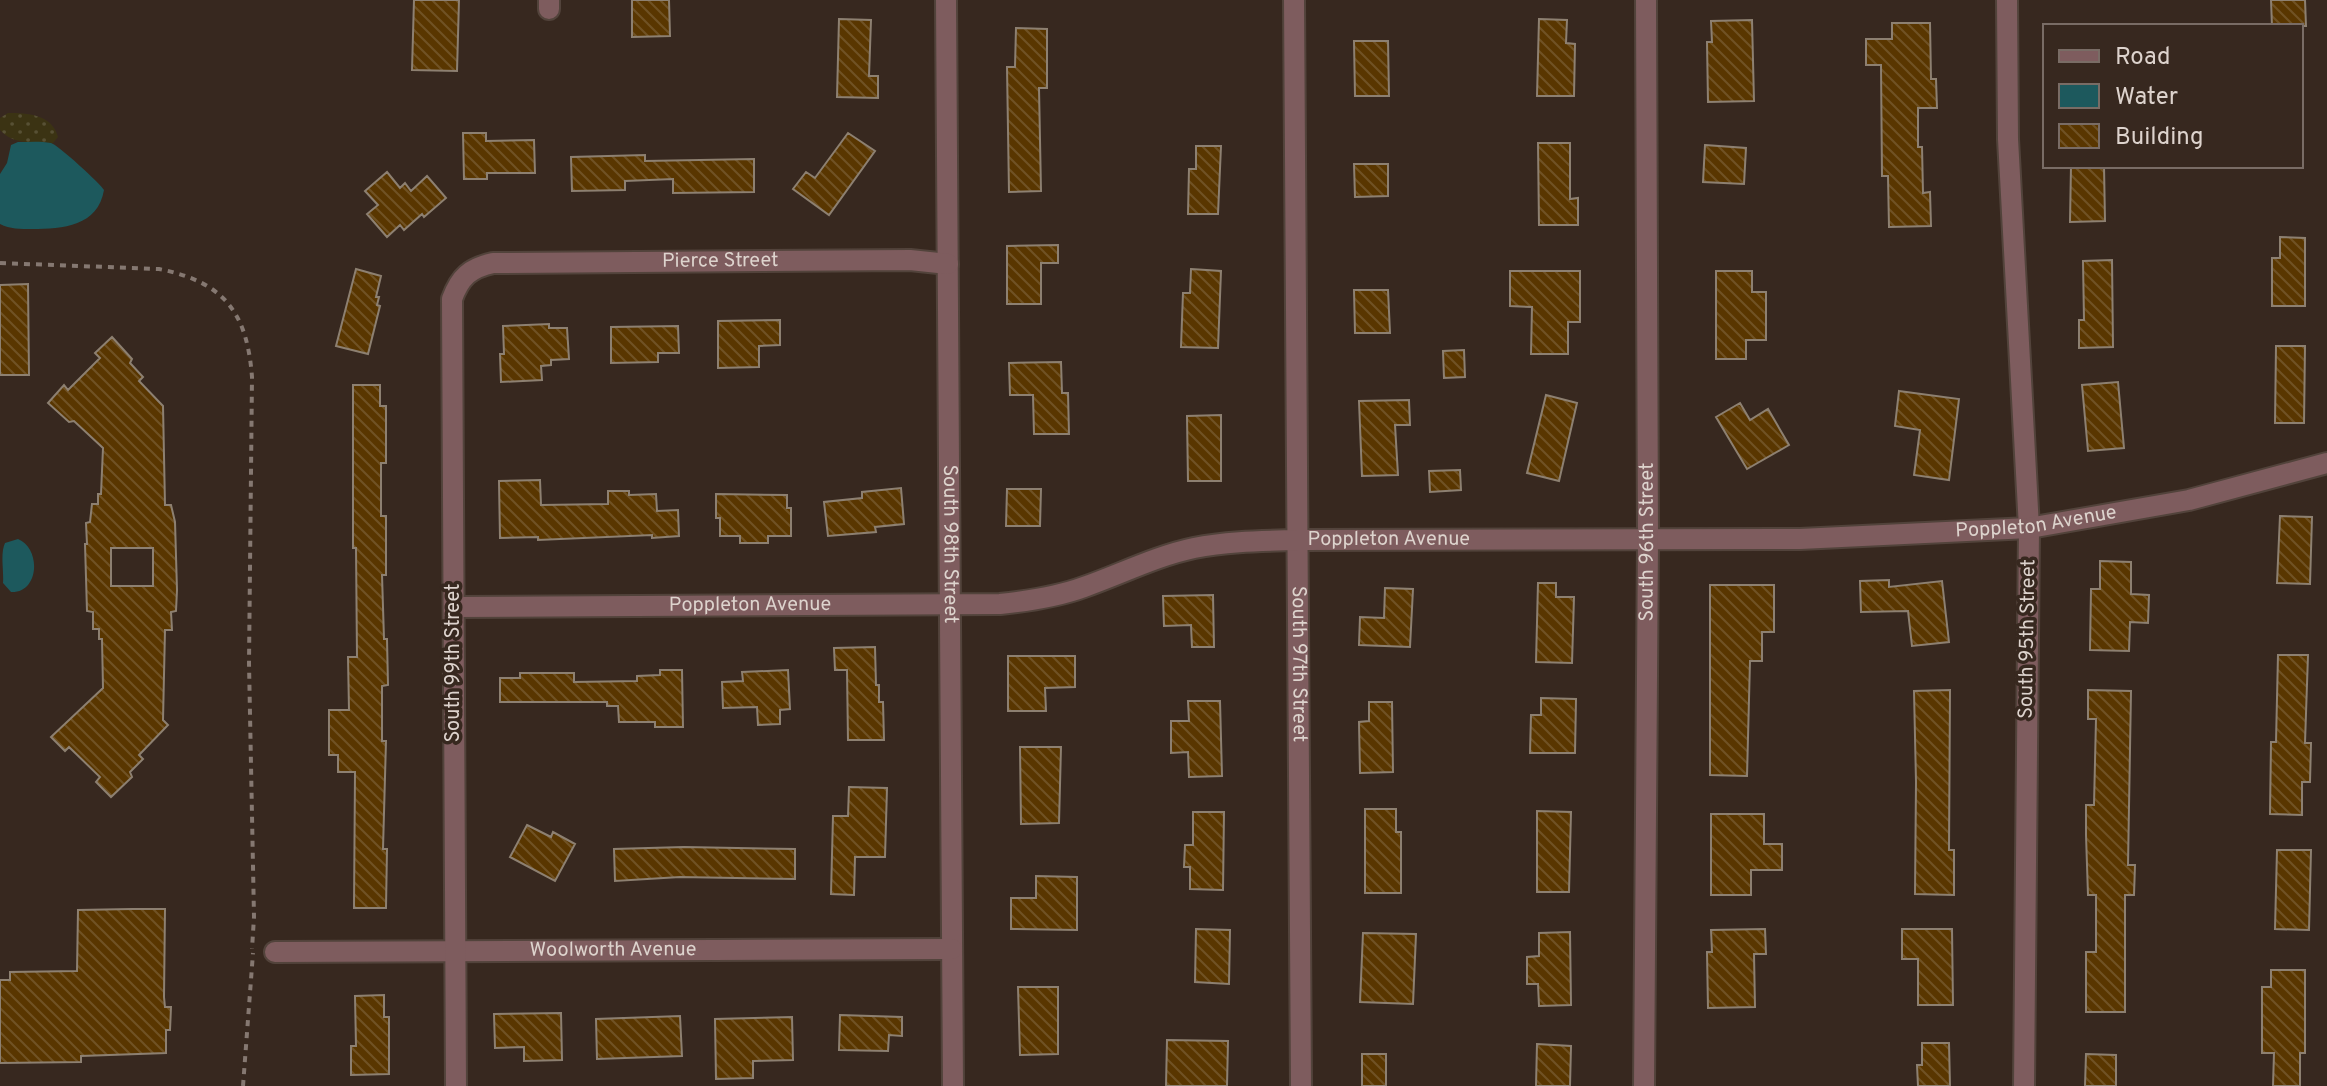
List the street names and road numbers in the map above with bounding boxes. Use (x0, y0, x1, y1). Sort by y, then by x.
street label: Pierce Street (662, 248, 779, 275)
street label: South 96th Street (1634, 462, 1661, 622)
street label: South 98th Street (936, 464, 963, 624)
street label: Poppleton Avenue (1955, 500, 2119, 545)
street label: Poppleton Avenue (1307, 527, 1470, 553)
street label: South 95th Street (2014, 559, 2042, 719)
street label: South 99th Street (441, 583, 467, 743)
street label: South 97th Street (1285, 586, 1312, 742)
street label: Poppleton Avenue (669, 592, 831, 619)
street label: Woolworth Avenue (530, 937, 696, 964)

